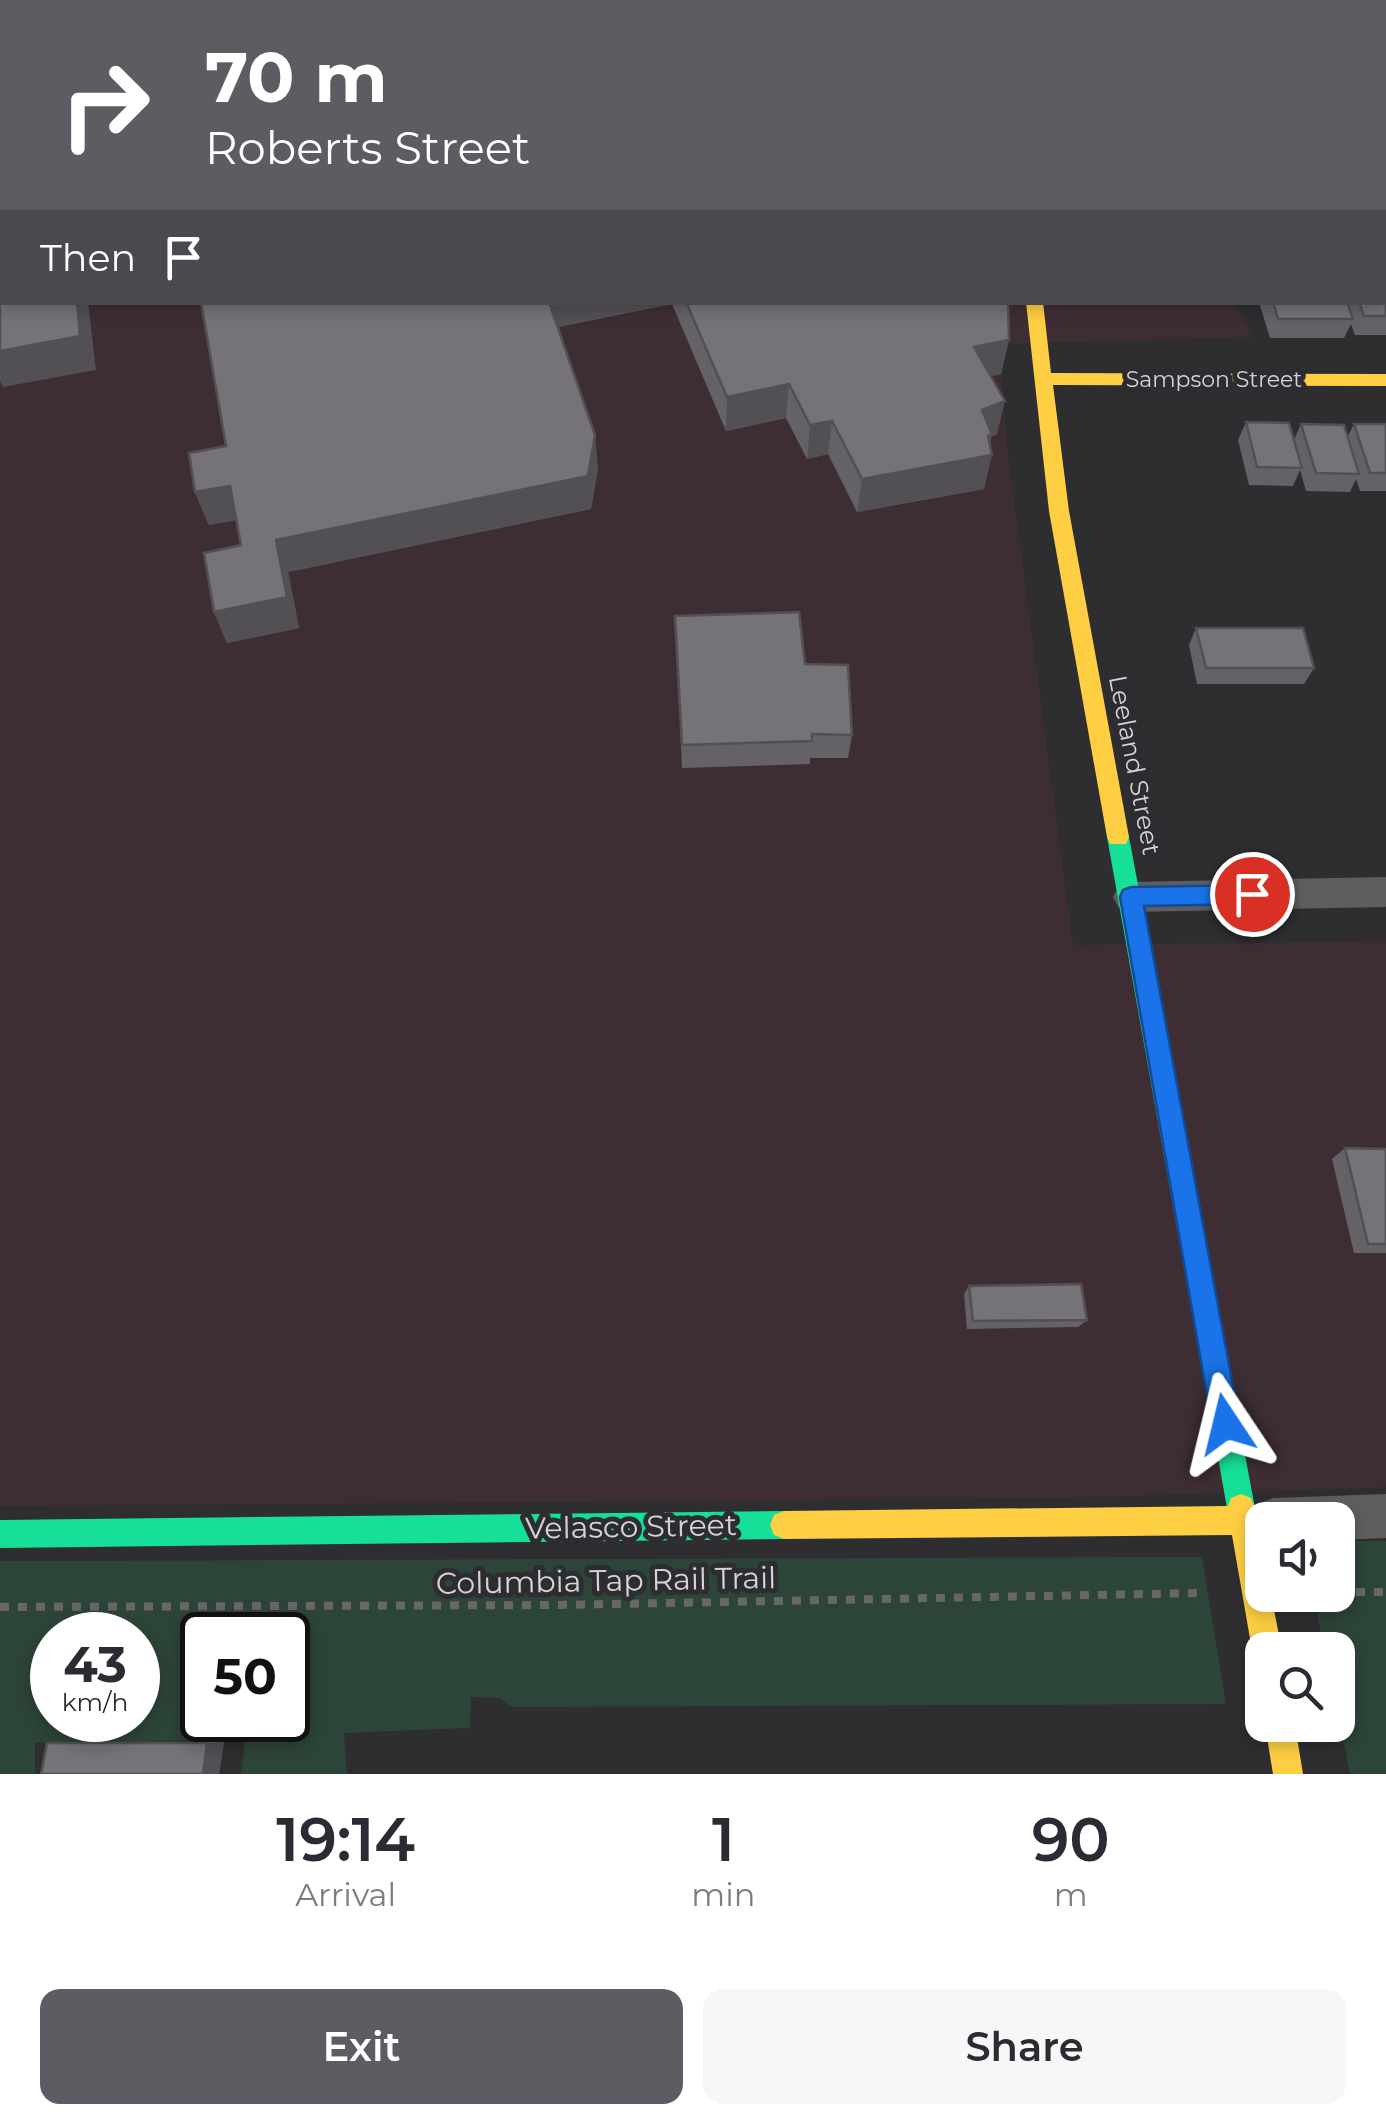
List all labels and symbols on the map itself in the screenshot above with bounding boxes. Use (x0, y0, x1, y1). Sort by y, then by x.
street label: Sampson Street (1126, 366, 1302, 393)
street label: Leeland Street (1103, 673, 1167, 857)
pin (1210, 852, 1295, 937)
position arrow (1174, 1372, 1278, 1476)
street label: Velasco Street (525, 1506, 737, 1547)
street label: Columbia Tap Rail Trail (435, 1559, 776, 1602)
speed limit sign: 50 (180, 1612, 310, 1742)

